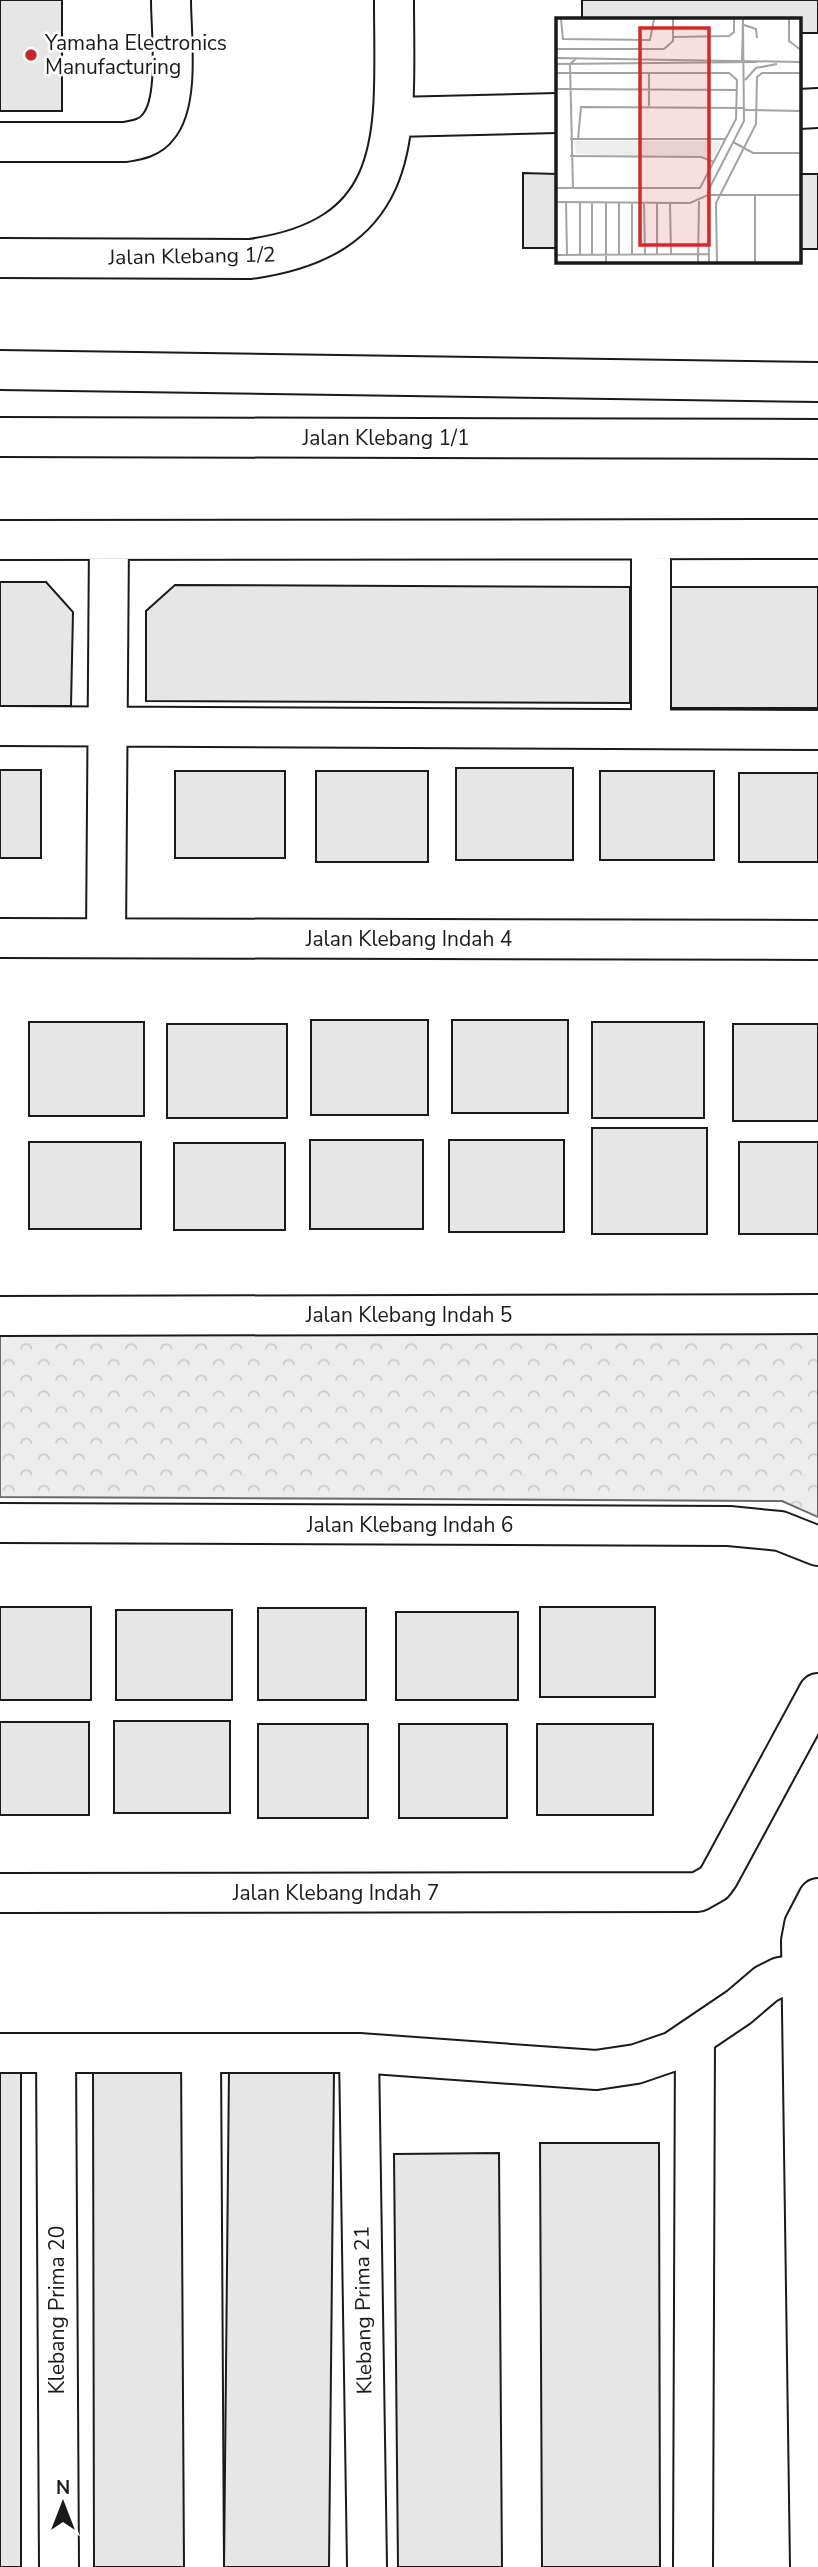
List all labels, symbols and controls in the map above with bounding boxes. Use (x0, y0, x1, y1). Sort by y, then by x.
inset map (556, 18, 800, 262)
place label: Yamaha Electronics Manufacturing (44, 29, 227, 81)
marker: Yamaha Electronics Manufacturing (23, 47, 39, 63)
street label: Jalan Klebang 1/2 (107, 241, 276, 271)
street label: Jalan Klebang 1/1 (301, 424, 470, 452)
street label: Jalan Klebang Indah 4 (305, 925, 512, 953)
street label: Jalan Klebang Indah 5 (305, 1301, 512, 1329)
street label: Jalan Klebang Indah 6 (306, 1511, 513, 1539)
street label: Jalan Klebang Indah 7 (232, 1879, 439, 1907)
street label: Klebang Prima 21 (348, 2225, 378, 2395)
street label: Klebang Prima 20 (43, 2226, 71, 2394)
north arrow (28, 2469, 98, 2539)
text: N (56, 2475, 70, 2501)

